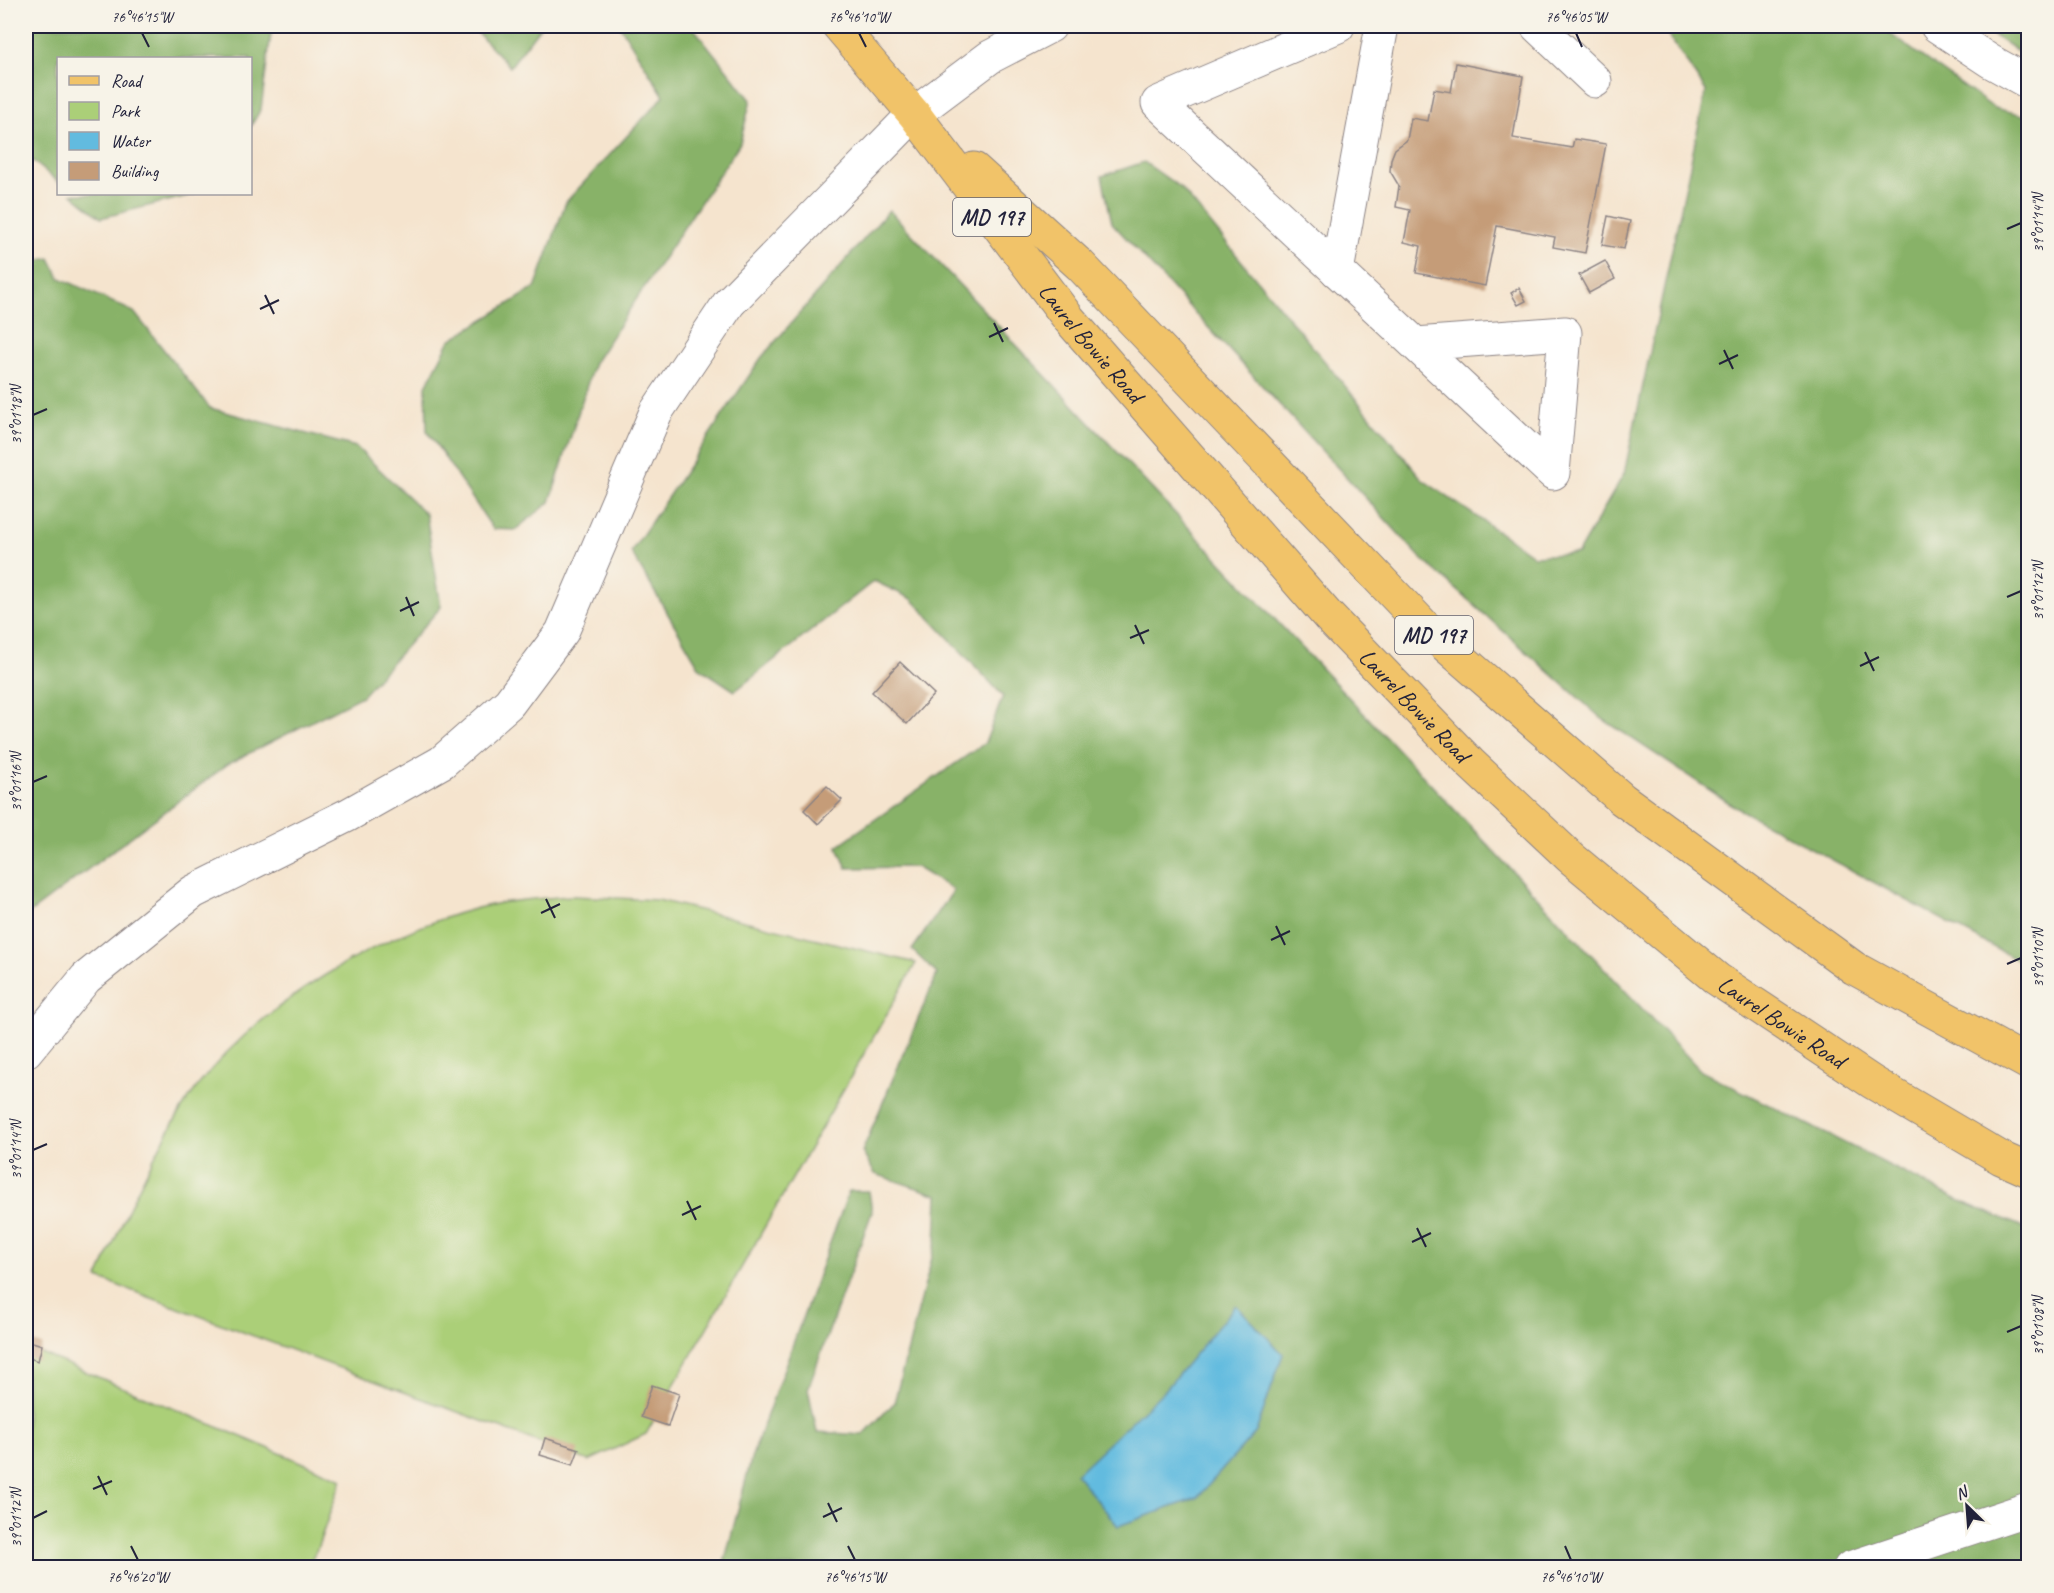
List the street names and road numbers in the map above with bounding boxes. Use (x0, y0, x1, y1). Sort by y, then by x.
road number: MD 197 (953, 198, 1031, 236)
street label: Laurel Bowie Road (1032, 277, 1152, 411)
road number: MD 197 (1395, 616, 1473, 654)
street label: Laurel Bowie Road (1353, 642, 1479, 771)
street label: Laurel Bowie Road (1712, 969, 1854, 1077)

